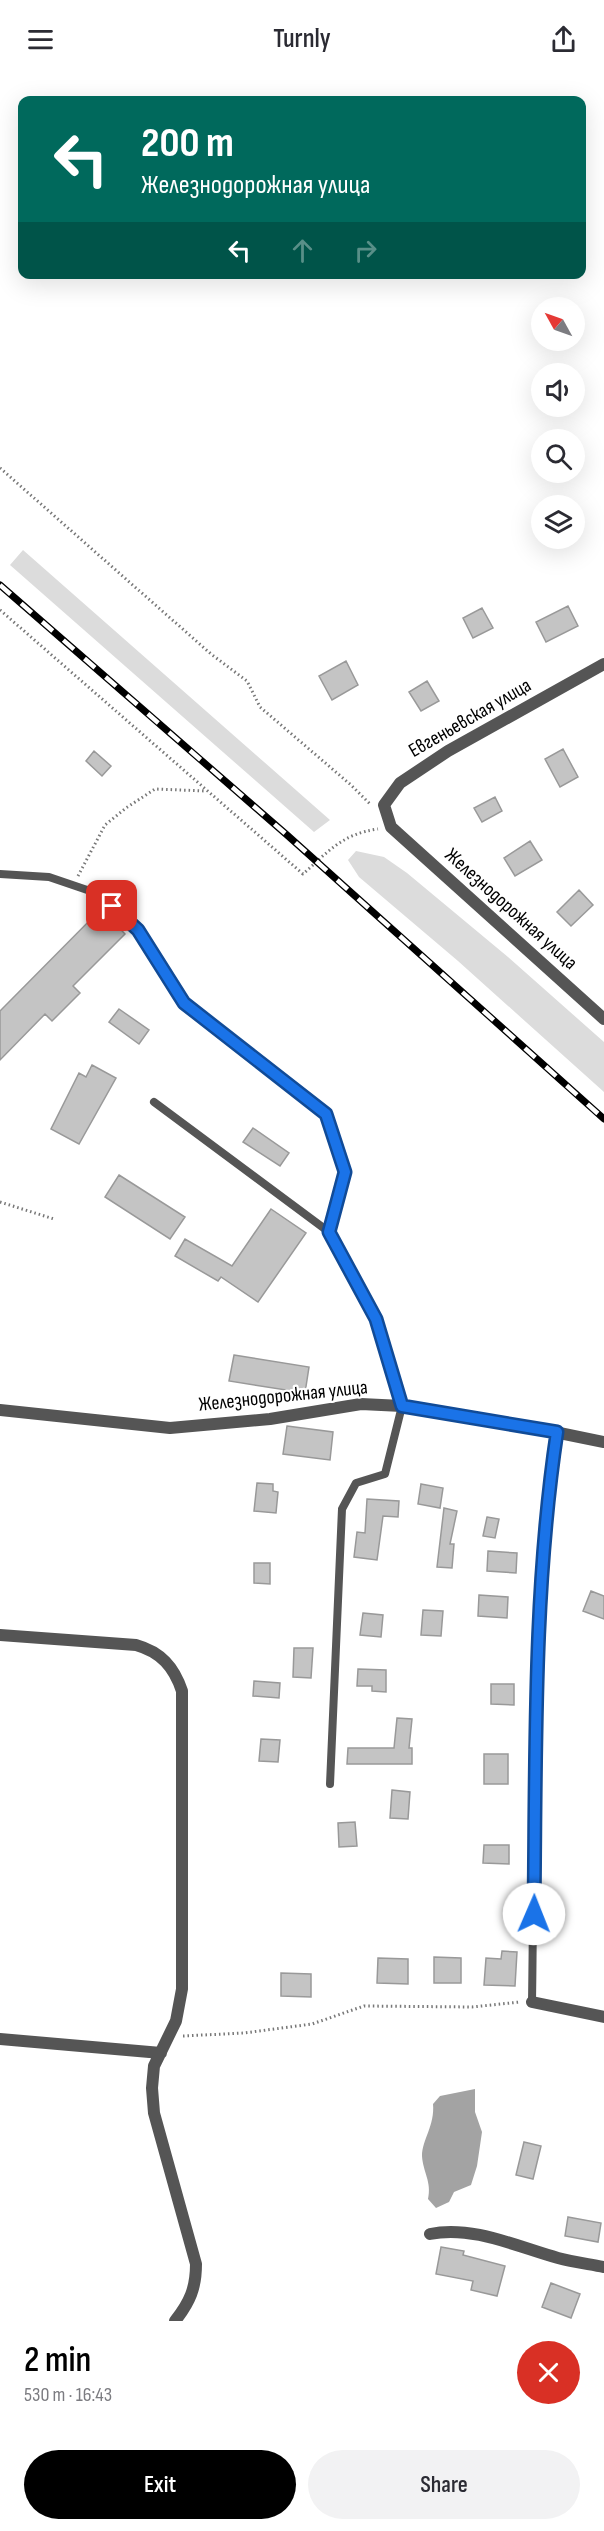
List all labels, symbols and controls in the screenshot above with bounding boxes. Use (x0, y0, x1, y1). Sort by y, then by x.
icon: menu (24, 23, 57, 56)
text: Turnly (273, 23, 331, 55)
icon: share (547, 23, 580, 56)
text: 200 m (141, 118, 234, 169)
icon: left (42, 120, 120, 198)
text: Железнодорожная улица (141, 169, 370, 201)
icon: left (223, 234, 256, 267)
icon: ahead (286, 234, 319, 267)
icon: right (349, 234, 382, 267)
north arrow (531, 297, 585, 351)
map controls (531, 297, 585, 549)
button: sound (531, 363, 585, 417)
button: search (531, 429, 585, 483)
button: layers (531, 495, 585, 549)
street label: Евгеньевская улица (404, 673, 536, 763)
street label: Железнодорожная улица (440, 843, 582, 975)
pin (86, 880, 137, 931)
icon: arrive (95, 889, 128, 922)
street label: Железнодорожная улица (197, 1375, 369, 1417)
position arrow (502, 1882, 566, 1946)
text: 2 min (24, 2339, 91, 2382)
button: close (517, 2341, 580, 2404)
text: 530 m · 16:43 (24, 2383, 112, 2407)
button: Exit (24, 2450, 296, 2519)
button: Share (308, 2450, 580, 2519)

